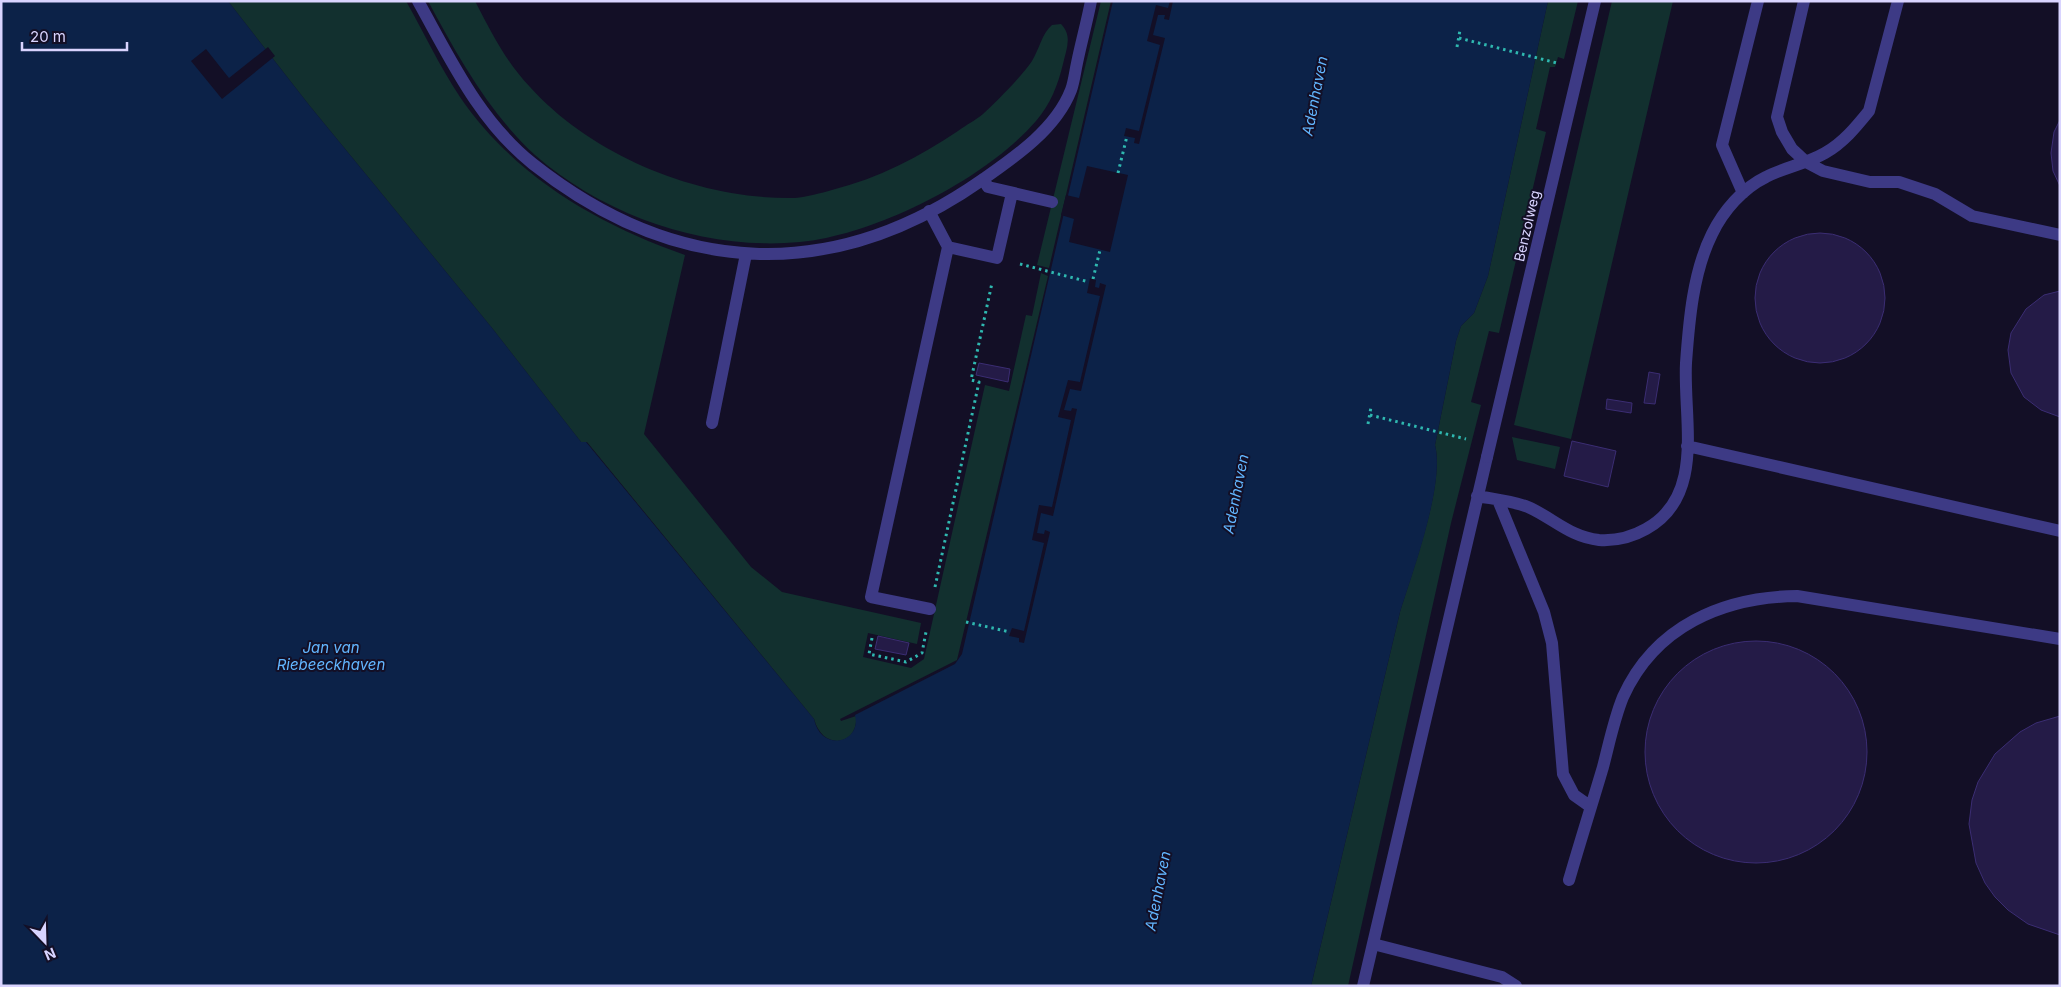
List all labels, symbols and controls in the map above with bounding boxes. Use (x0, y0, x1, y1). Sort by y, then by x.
scale bar (22, 20, 128, 52)
text: 20 m (30, 27, 66, 46)
water label: Adenhaven (1297, 54, 1332, 138)
street label: Benzolweg (1510, 188, 1543, 263)
water label: Adenhaven (1218, 452, 1253, 536)
water label: Jan van Riebeeckhaven (277, 638, 385, 674)
water label: Adenhaven (1140, 849, 1175, 933)
north arrow (20, 917, 70, 967)
text: N (42, 945, 59, 964)

